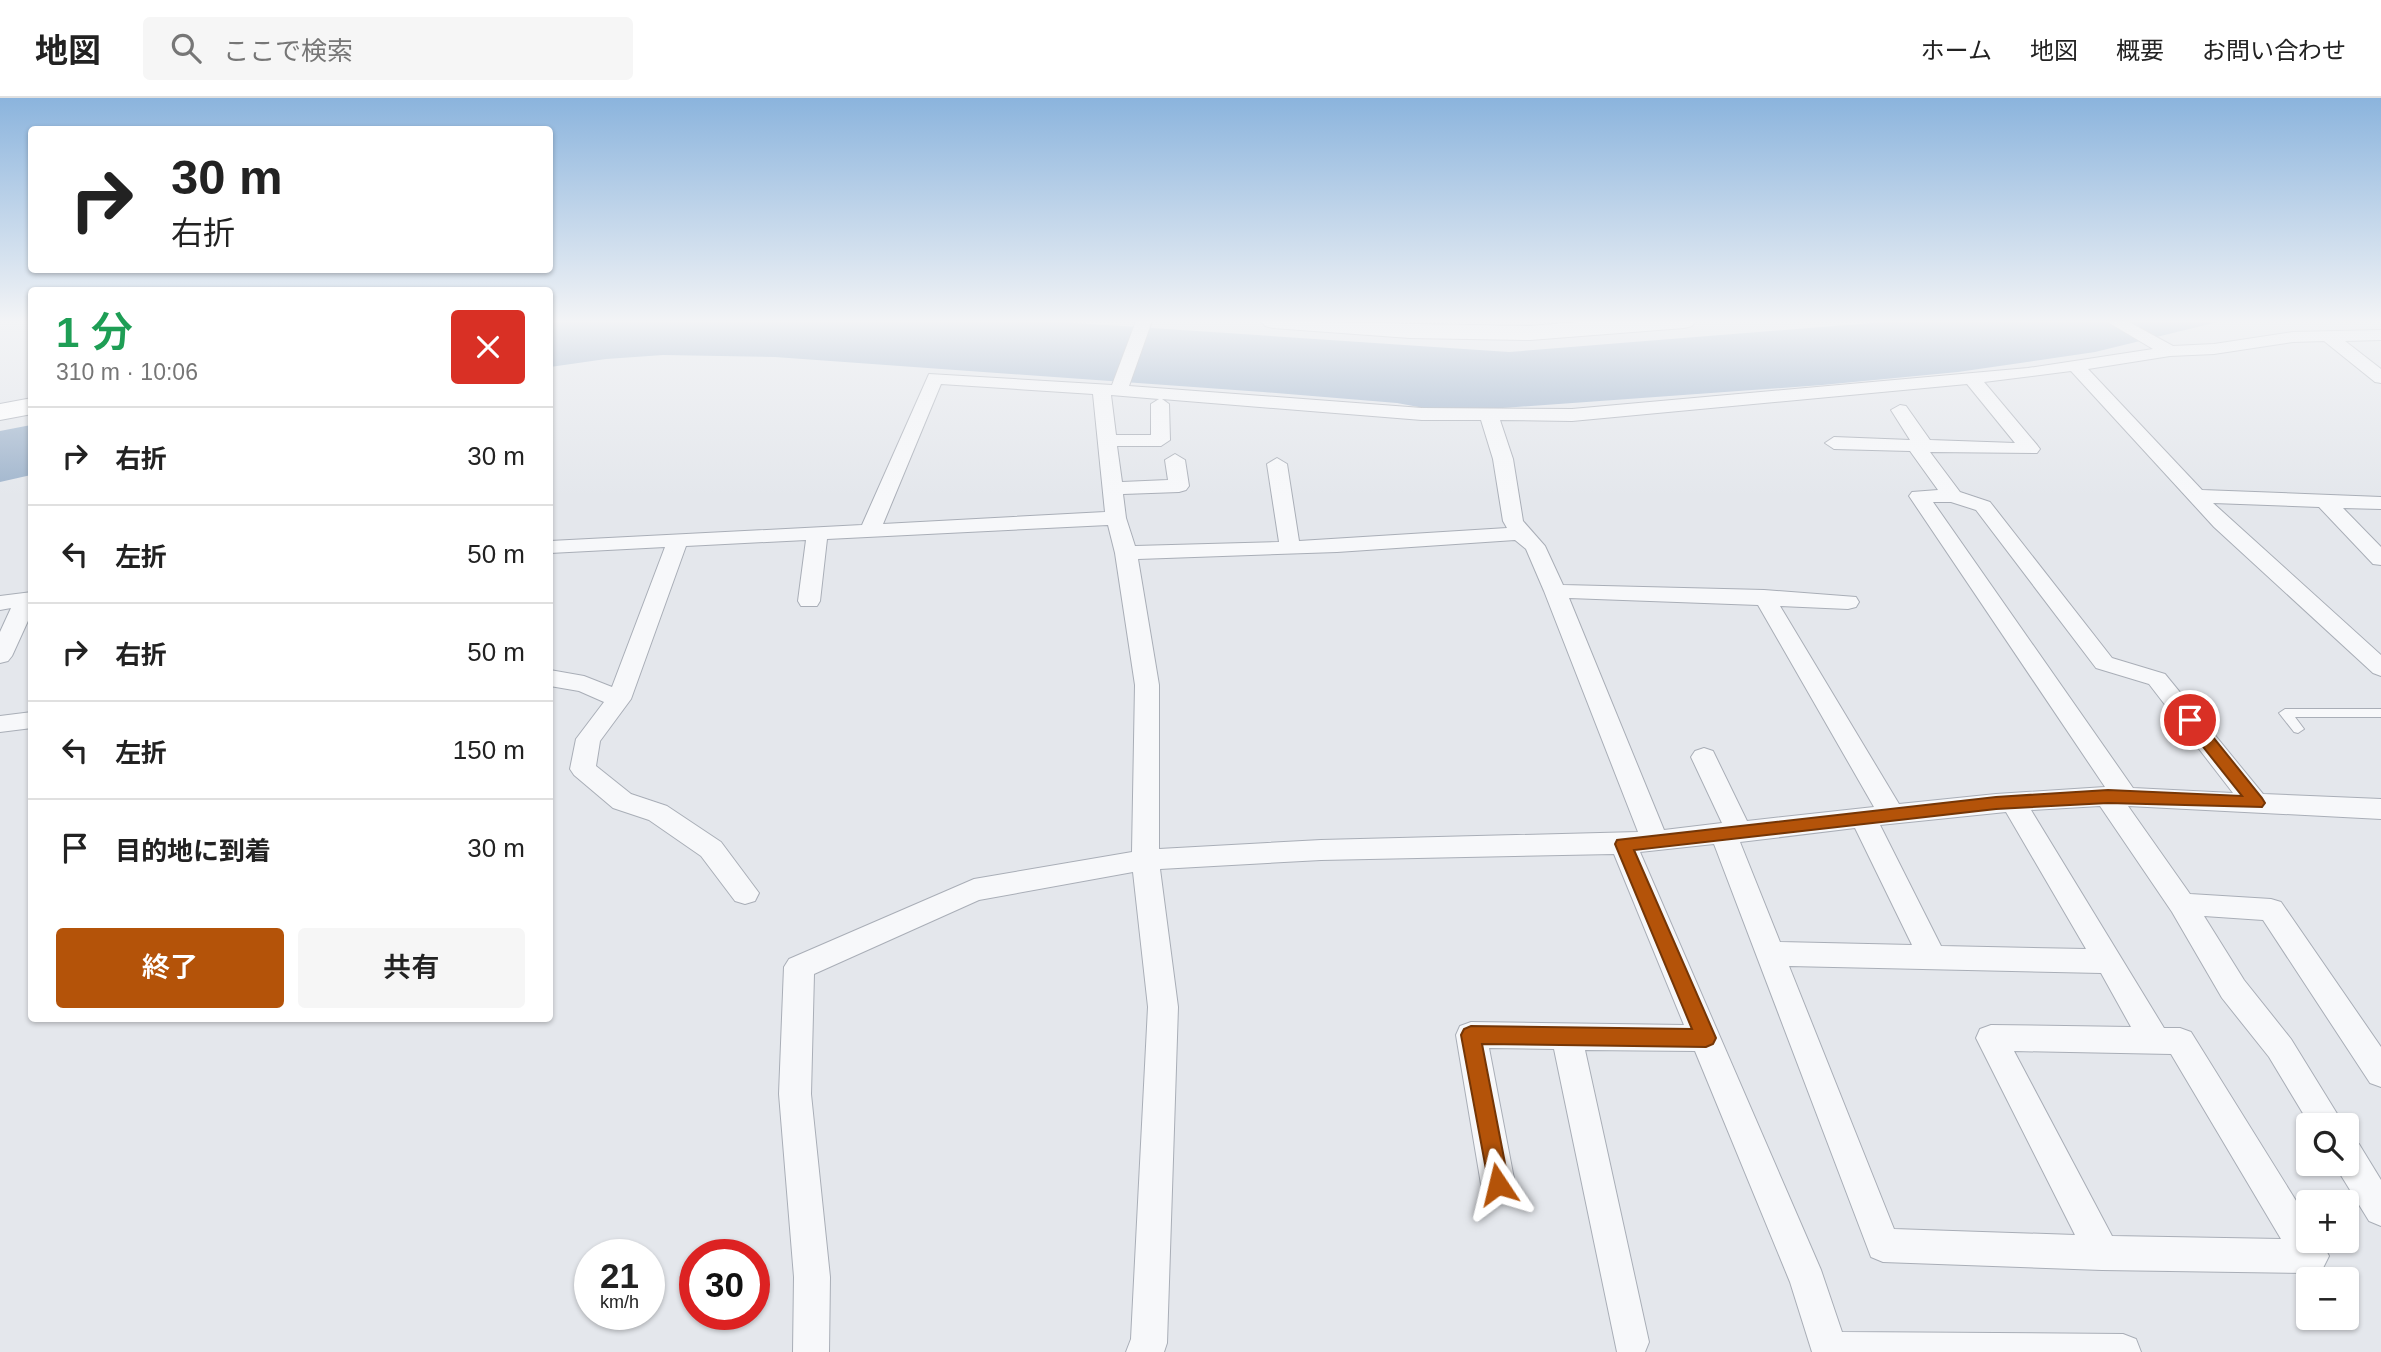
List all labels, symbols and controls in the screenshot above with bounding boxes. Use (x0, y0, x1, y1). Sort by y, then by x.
search box (143, 17, 633, 80)
icon: search (167, 29, 205, 67)
text: 地図 (35, 32, 101, 69)
text: ここで検索 (223, 36, 353, 66)
text: ホーム (1921, 37, 1992, 64)
text: 地図 (2030, 37, 2078, 64)
text: 概要 (2116, 37, 2164, 64)
text: お問い合わせ (2202, 37, 2346, 64)
text: 30 m (171, 150, 283, 204)
icon: right (56, 154, 147, 245)
text: 右折 (171, 215, 235, 251)
text: 1 分 (56, 309, 133, 356)
button: close (451, 310, 525, 384)
text: 310 m · 10:06 (56, 359, 198, 385)
icon: right (56, 437, 94, 475)
text: 30 m (467, 441, 525, 471)
text: 右折 (115, 444, 167, 474)
icon: left (56, 535, 94, 573)
text: 50 m (467, 539, 525, 569)
text: 左折 (115, 542, 167, 572)
icon: right (56, 633, 94, 671)
text: 50 m (467, 637, 525, 667)
text: 右折 (115, 640, 167, 670)
pin (2160, 690, 2220, 750)
icon: arrive (2171, 701, 2209, 739)
icon: left (56, 731, 94, 769)
text: 150 m (453, 735, 525, 765)
text: 左折 (115, 738, 167, 768)
icon: arrive (56, 829, 94, 867)
text: 30 m (467, 833, 525, 863)
text: 目的地に到着 (115, 836, 271, 866)
button: 終了 (56, 928, 284, 1008)
button: 共有 (298, 928, 525, 1008)
map controls (2296, 1113, 2359, 1330)
button: search (2296, 1113, 2359, 1176)
position arrow (1461, 1147, 1535, 1221)
button: + (2296, 1190, 2359, 1253)
speed limit sign: 30 (679, 1239, 770, 1330)
text: 21 (600, 1256, 639, 1295)
button: − (2296, 1267, 2359, 1330)
text: km/h (600, 1292, 639, 1312)

